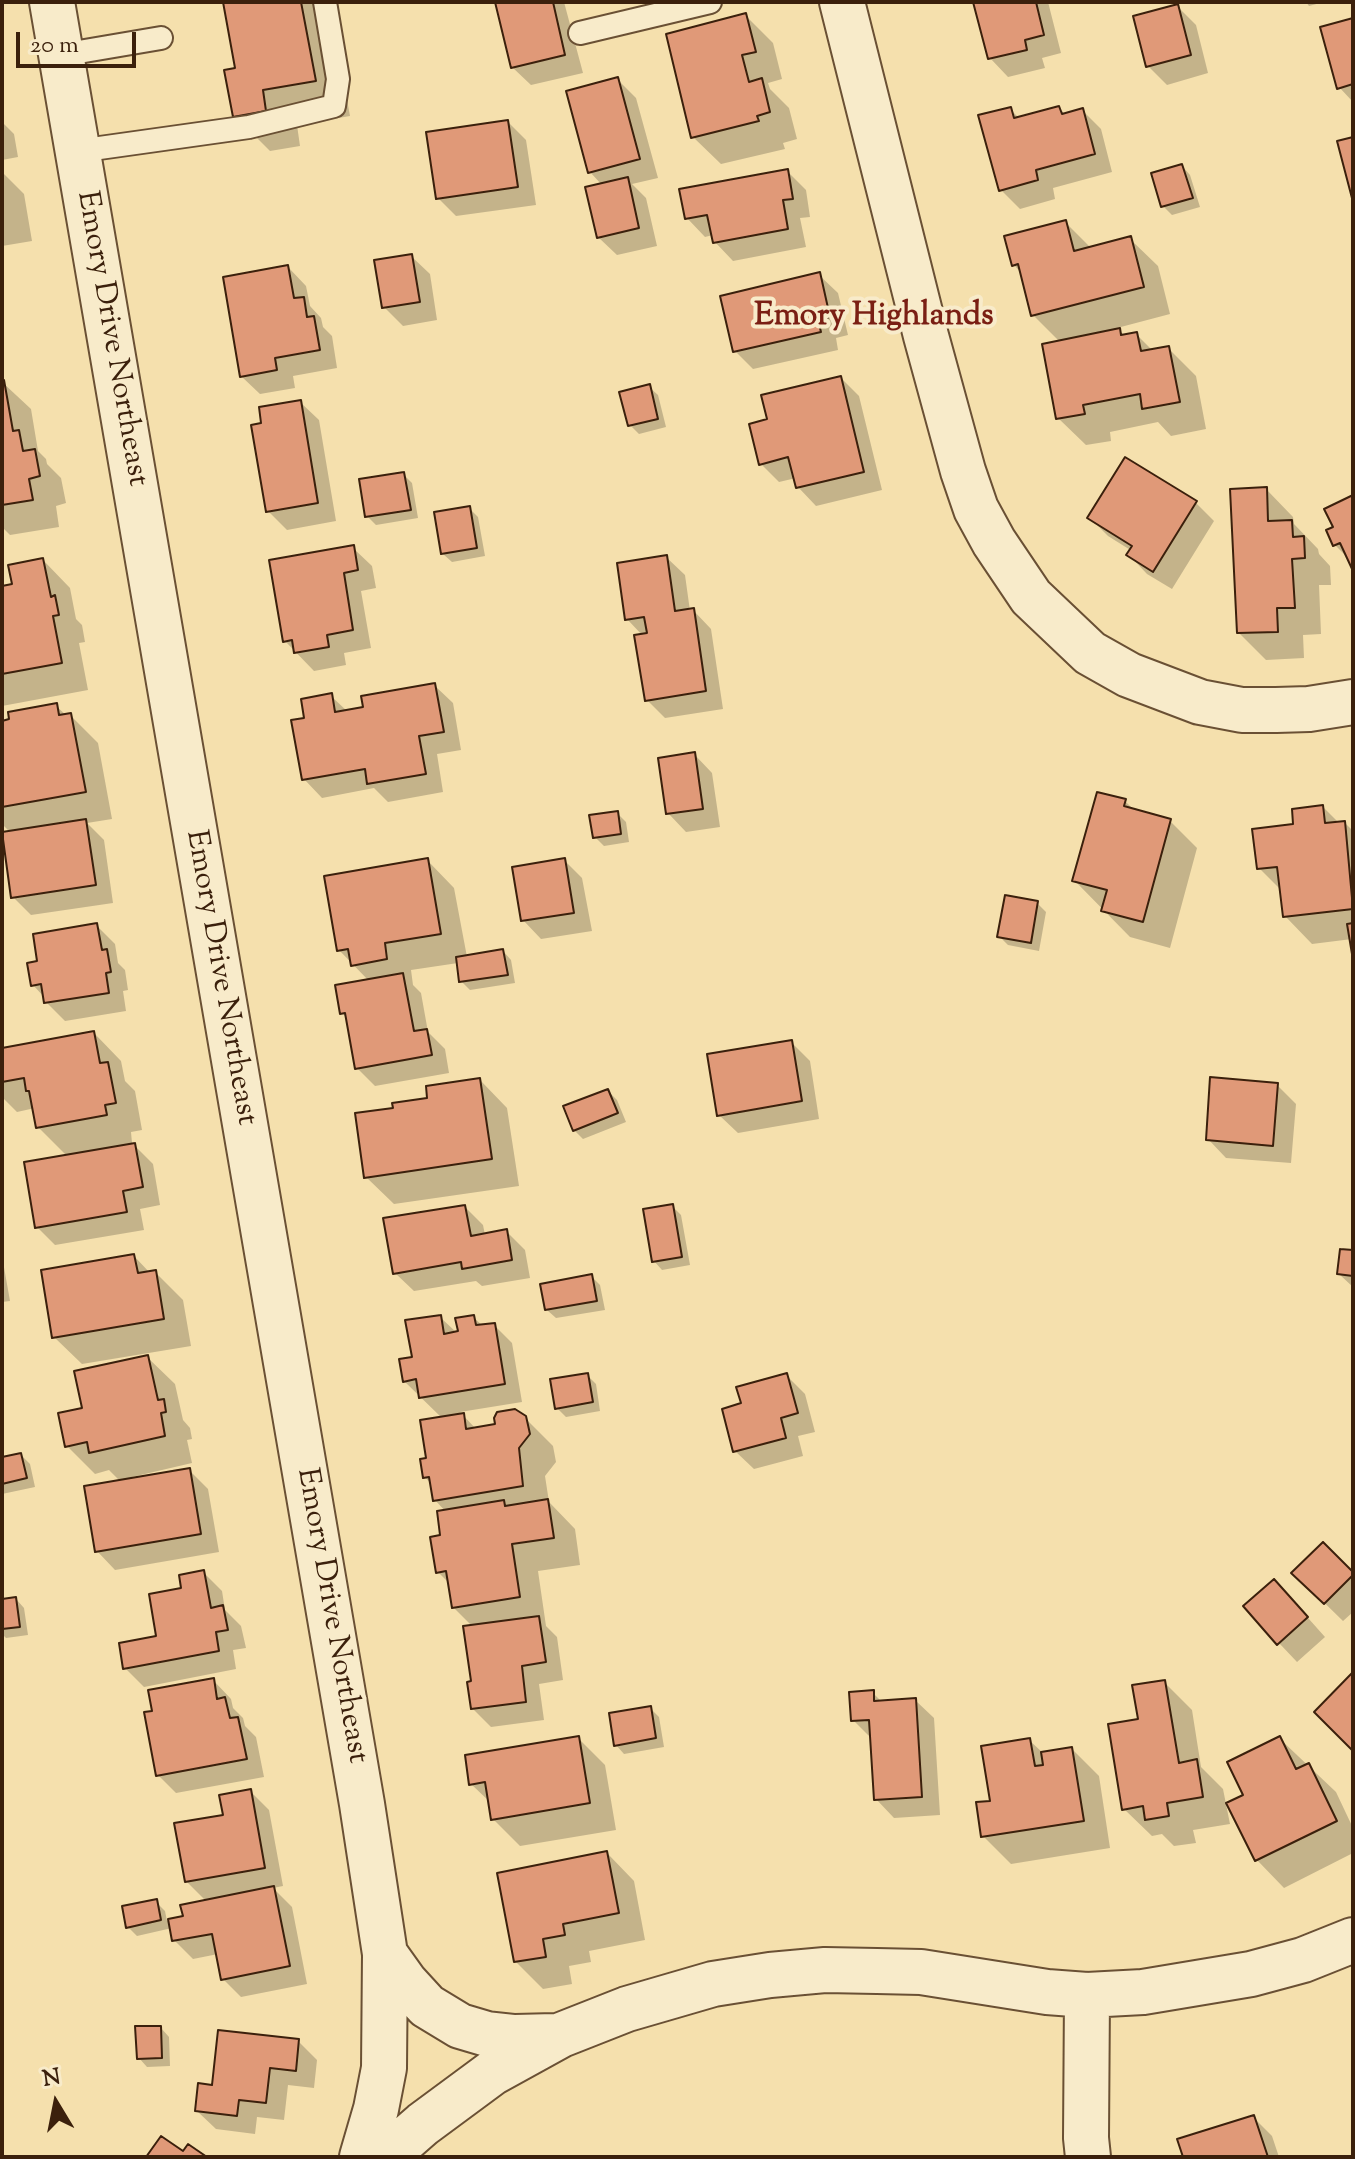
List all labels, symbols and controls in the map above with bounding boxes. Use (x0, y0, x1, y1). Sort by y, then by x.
scale bar (20, 16, 140, 66)
text: 20 m (30, 29, 79, 63)
street label: Emory Drive Northeast (66, 189, 154, 489)
district label: Emory Highlands (754, 300, 994, 338)
street label: Emory Drive Northeast (175, 828, 263, 1128)
street label: Emory Drive Northeast (286, 1466, 374, 1766)
text: N (40, 2062, 63, 2097)
north arrow (16, 2063, 96, 2143)

